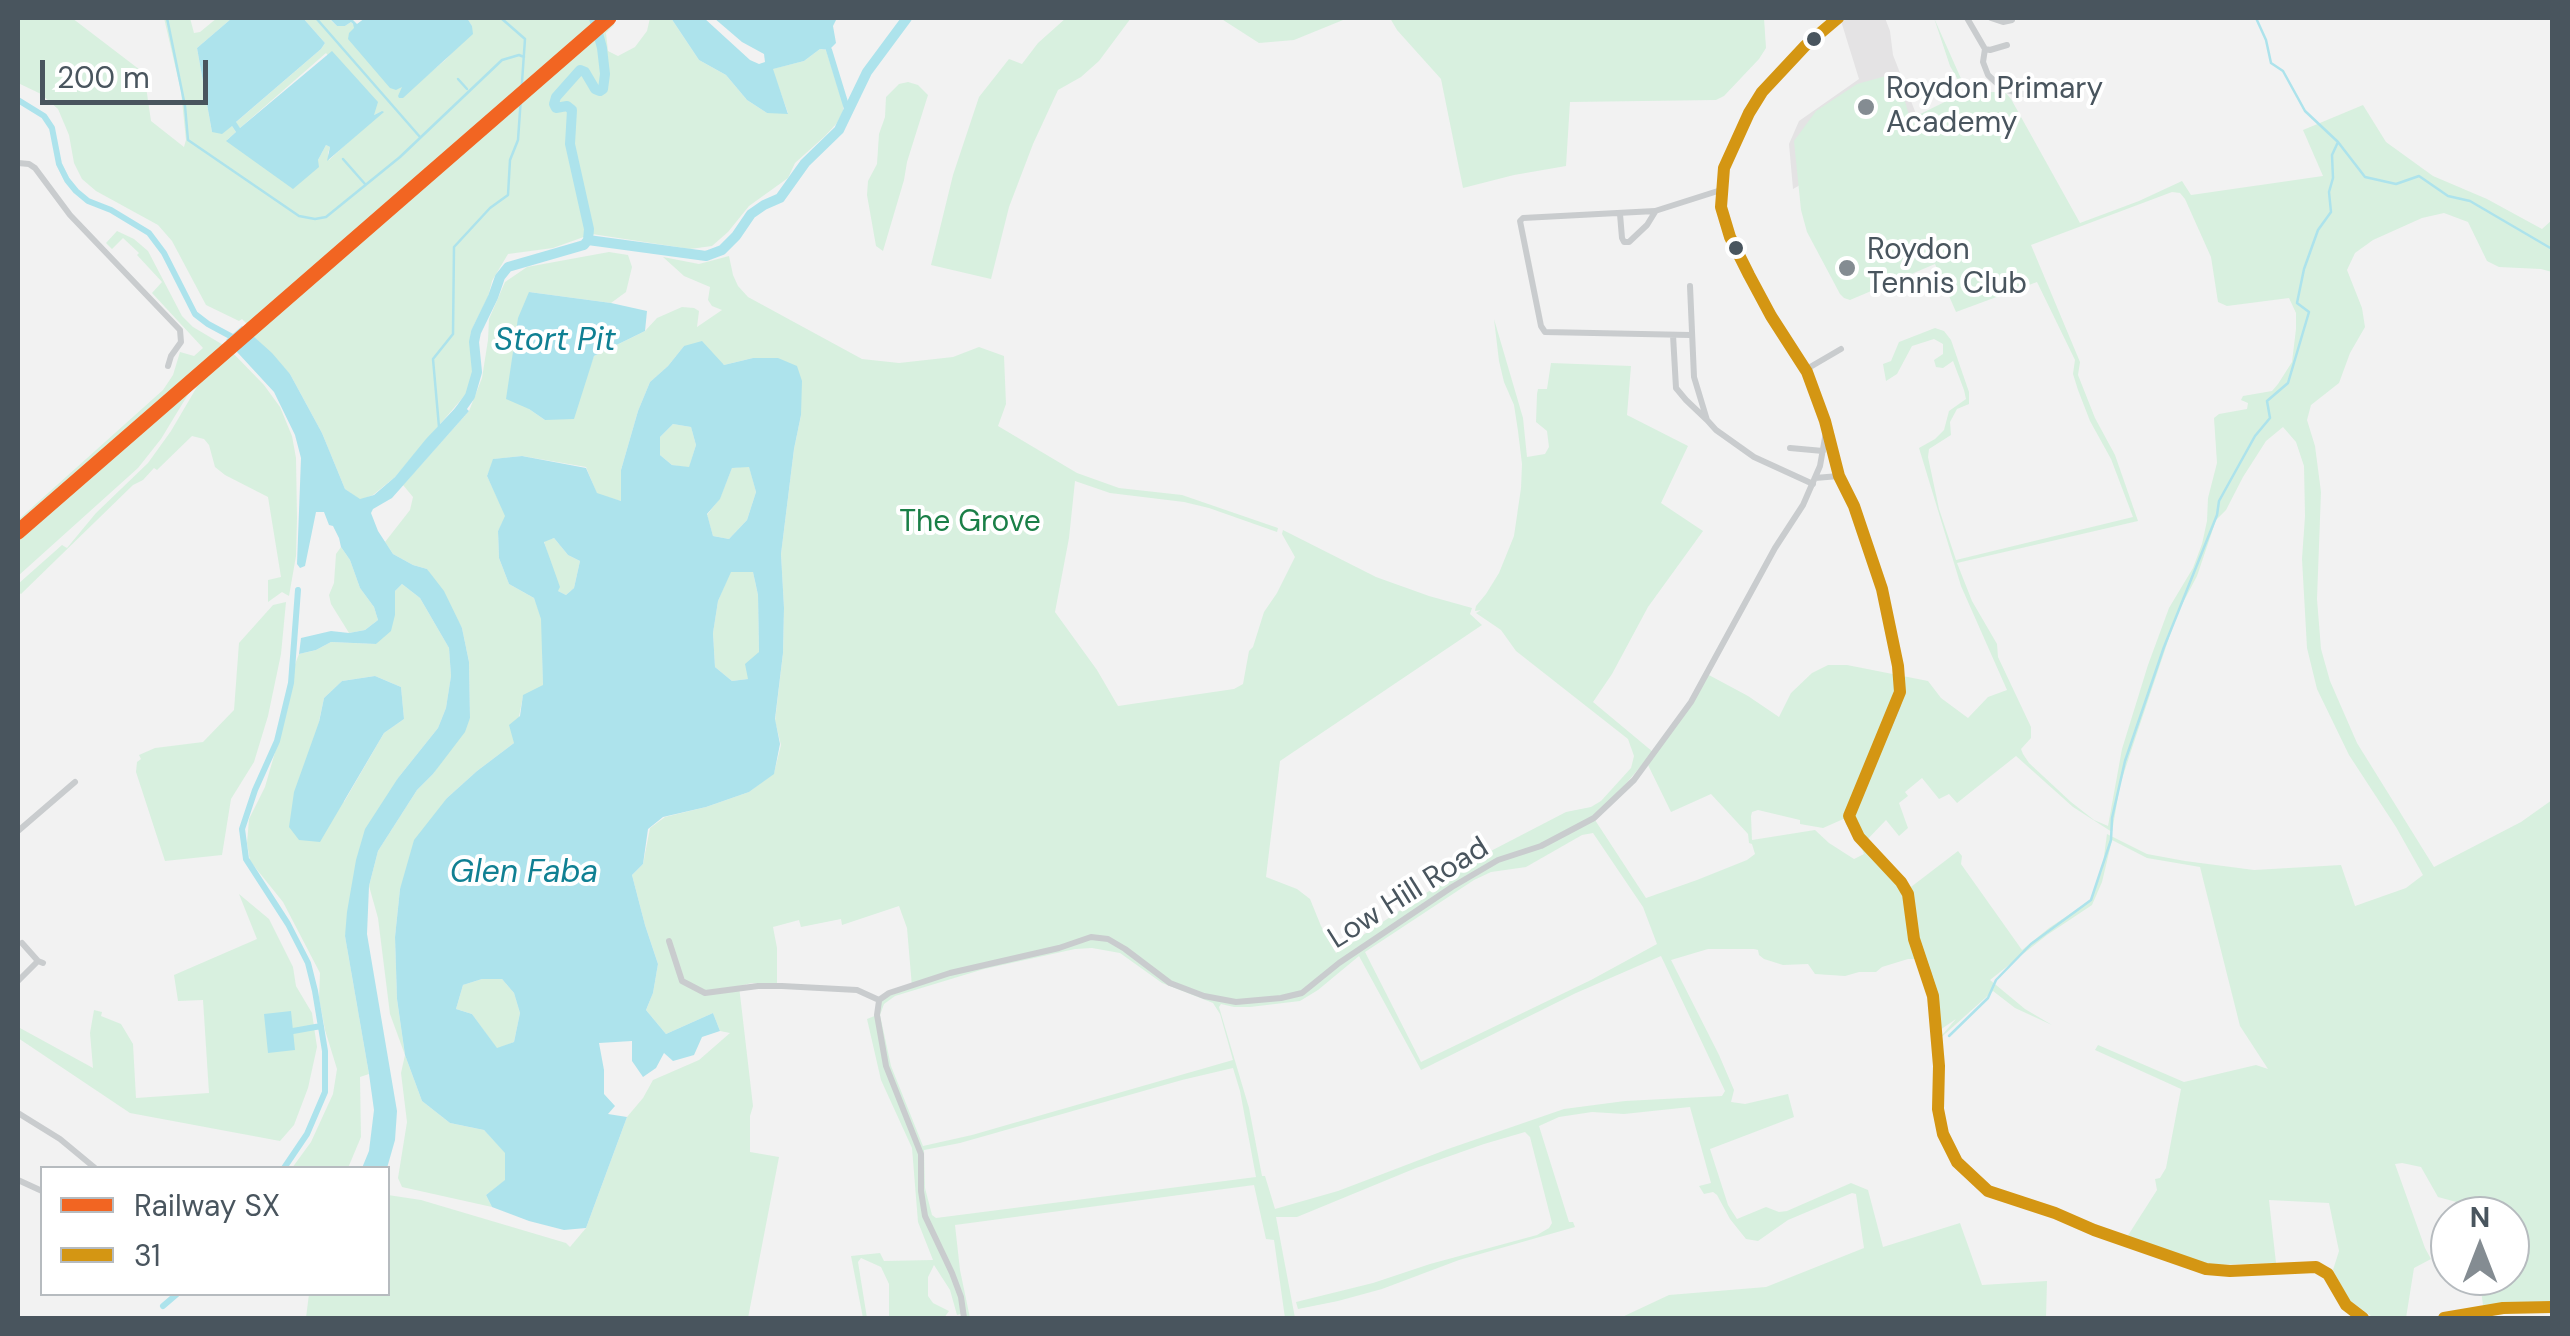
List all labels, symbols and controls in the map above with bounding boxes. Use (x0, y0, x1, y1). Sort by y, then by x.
unlabelled marker (1804, 29, 1824, 49)
scale bar (45, 40, 212, 102)
text: 200 m (57, 58, 150, 97)
place label: Roydon Primary Academy (1886, 72, 2103, 142)
marker: Roydon Primary Academy (1855, 96, 1877, 118)
place label: Roydon Tennis Club (1867, 233, 2027, 304)
unlabelled marker (1726, 238, 1746, 258)
marker: Roydon Tennis Club (1836, 257, 1858, 279)
water label: Stort Pit (494, 323, 616, 361)
park label: The Grove (899, 505, 1041, 541)
street label: Low Hill Road (1322, 830, 1496, 958)
water label: Glen Faba (450, 855, 598, 893)
legend (40, 1166, 390, 1296)
text: Railway SX (134, 1186, 280, 1225)
north arrow (2430, 1196, 2530, 1296)
text: N (2470, 1199, 2490, 1236)
text: 31 (134, 1236, 161, 1275)

